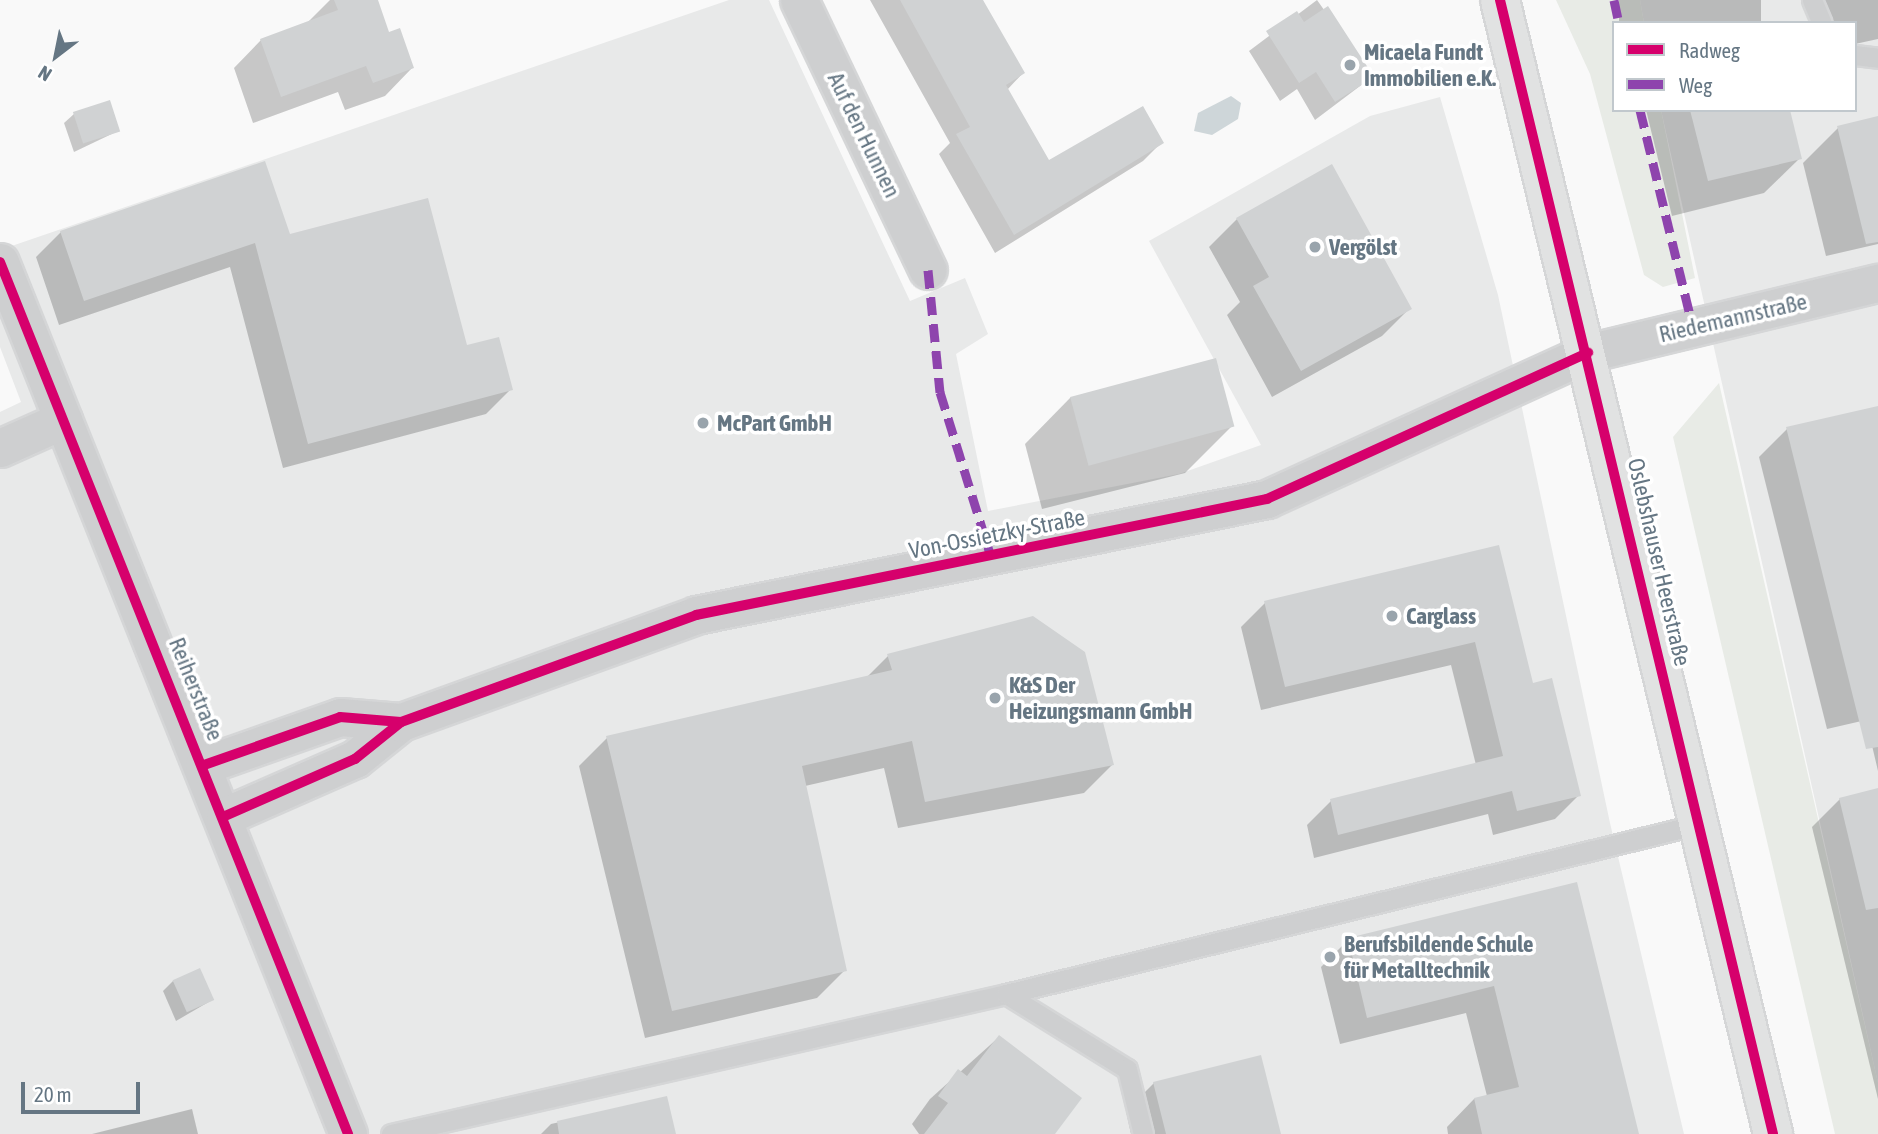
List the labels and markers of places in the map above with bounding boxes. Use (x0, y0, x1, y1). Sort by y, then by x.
place label: Micaela Fundt Immobilien e.K. (1364, 38, 1496, 92)
marker: Micaela Fundt Immobilien e.K. (1342, 57, 1358, 73)
place label: Vergölst (1329, 233, 1397, 261)
marker: Vergölst (1307, 239, 1323, 255)
place label: McPart GmbH (717, 409, 832, 437)
marker: McPart GmbH (695, 415, 711, 431)
place label: Carglass (1406, 602, 1476, 630)
marker: Carglass (1384, 608, 1400, 624)
place label: K&S Der Heizungsmann GmbH (1009, 671, 1192, 725)
marker: K&S Der Heizungsmann GmbH (987, 690, 1003, 706)
place label: Berufsbildende Schule für Metalltechnik (1344, 930, 1533, 984)
marker: Berufsbildende Schule für Metalltechnik (1322, 949, 1338, 965)

